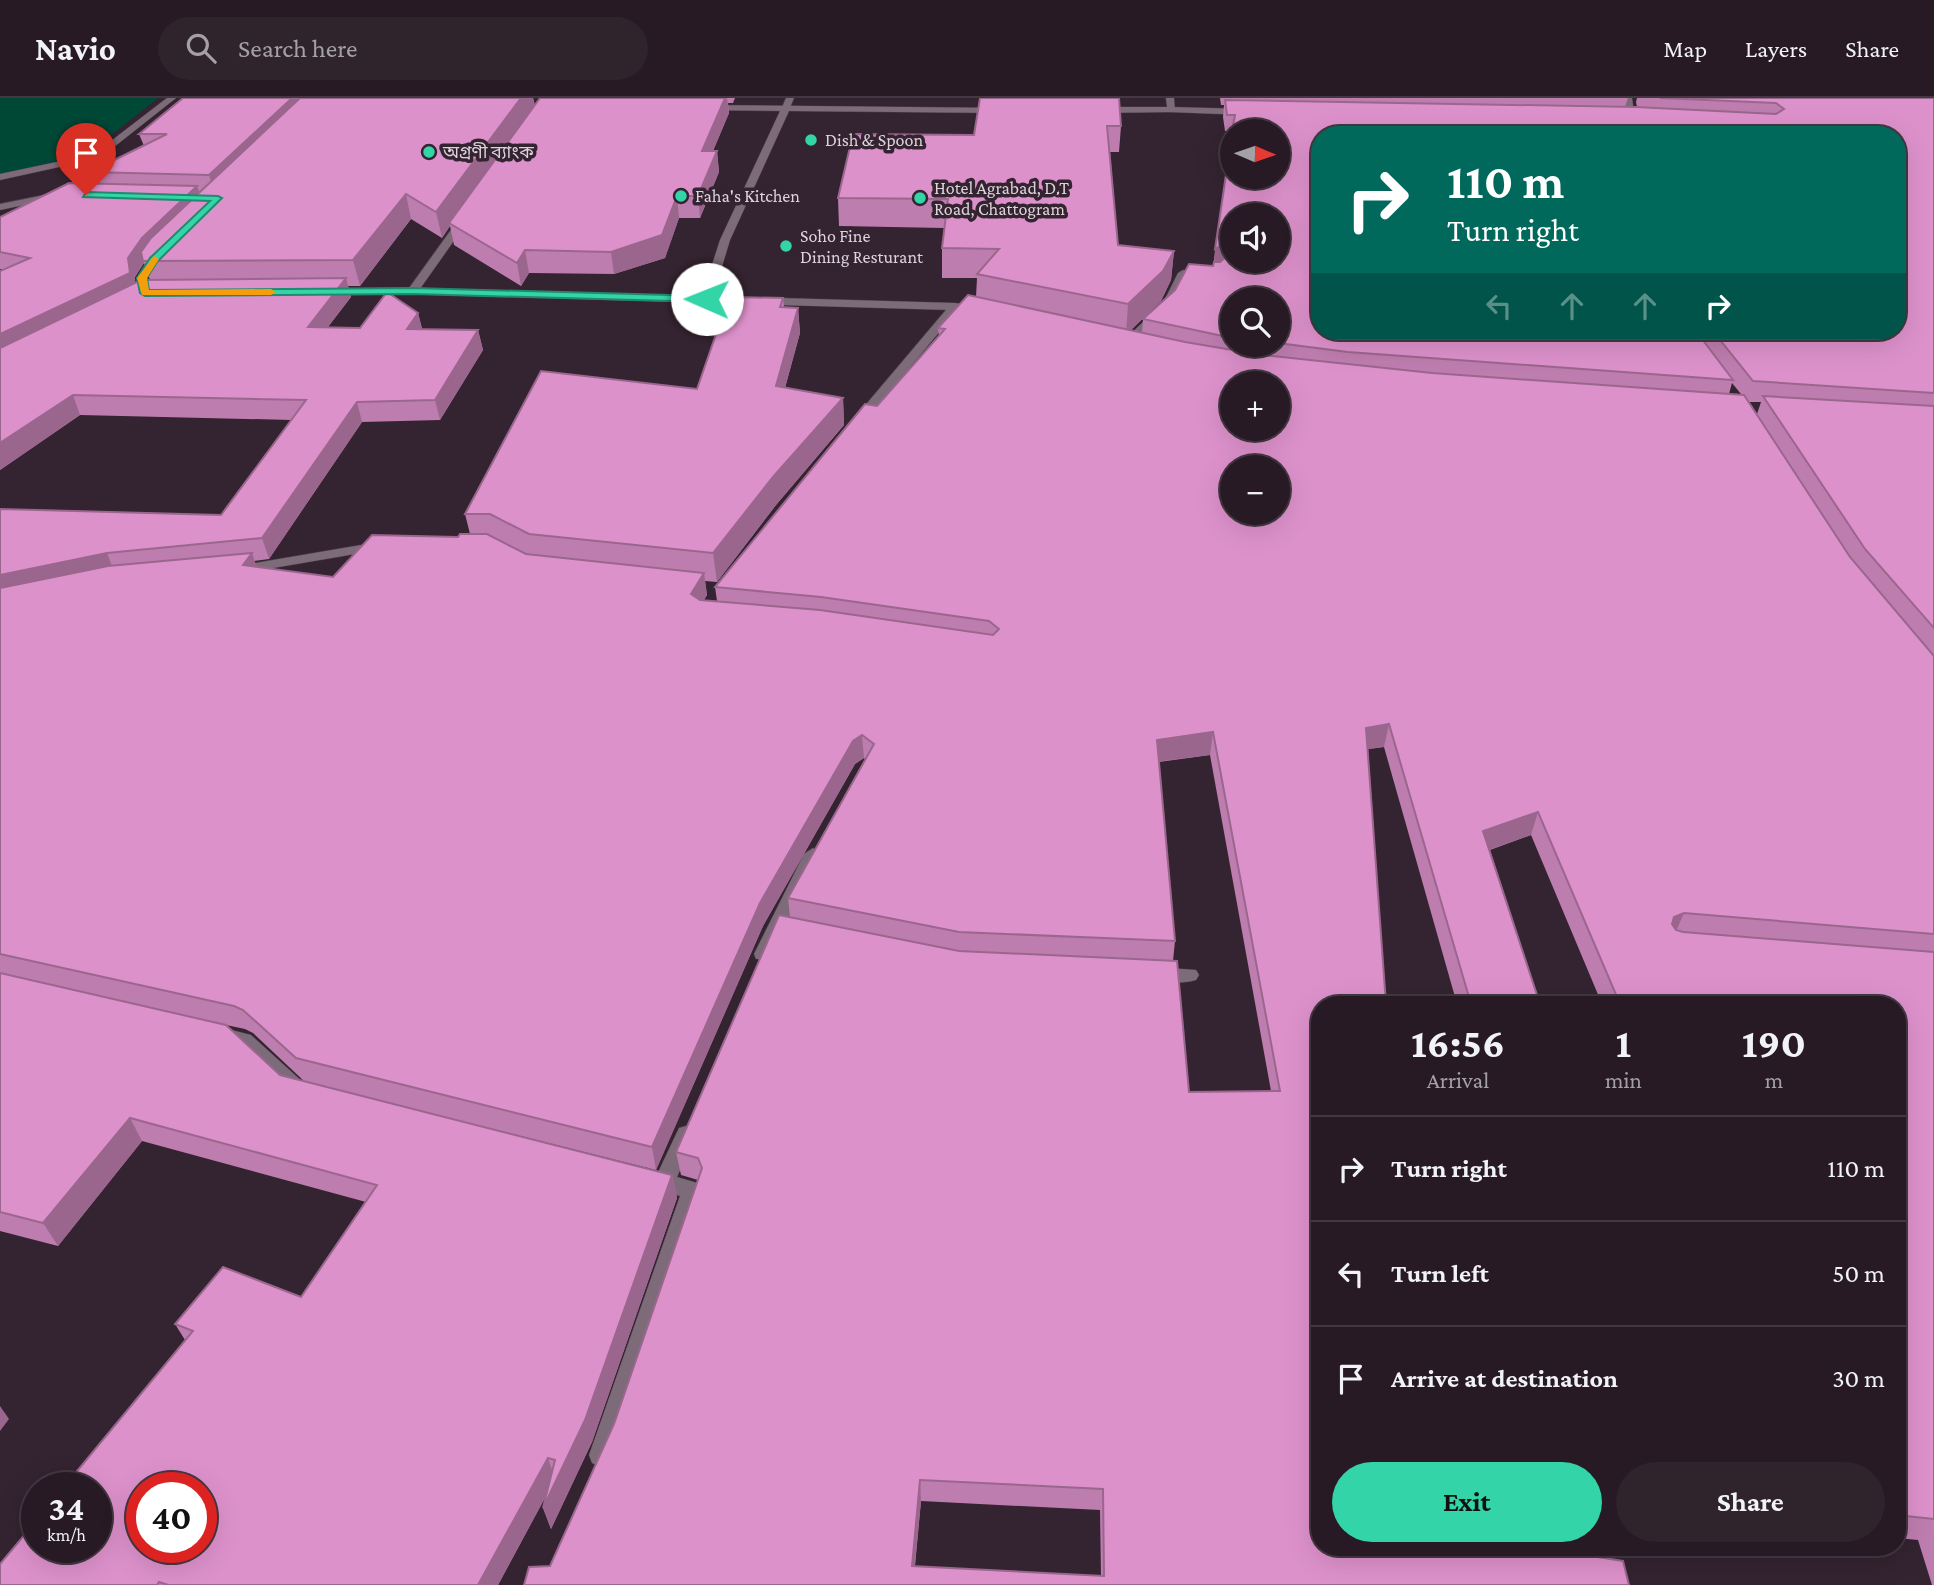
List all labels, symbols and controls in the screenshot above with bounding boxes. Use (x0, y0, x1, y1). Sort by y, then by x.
search box (158, 17, 648, 80)
icon: search (182, 29, 220, 67)
text: Navio (35, 30, 116, 67)
text: Search here (238, 34, 357, 63)
text: Map (1663, 35, 1707, 62)
text: Layers (1745, 35, 1807, 62)
text: Share (1845, 35, 1899, 62)
north arrow (1220, 119, 1290, 189)
map controls (1220, 119, 1290, 525)
pin (56, 123, 116, 195)
place label: Dish & Spoon (825, 130, 923, 150)
marker: Dish & Spoon (803, 132, 819, 148)
icon: arrive (67, 134, 105, 172)
place label: অগ্রণী ব্যাংক (442, 142, 534, 162)
marker: অগ্রণী ব্যাংক (421, 144, 437, 160)
icon: right (1332, 154, 1423, 245)
text: 110 m (1447, 154, 1564, 209)
place label: Hotel Agrabad, D.T Road, Chattogram (934, 178, 1069, 219)
place label: Faha's Kitchen (695, 186, 800, 206)
marker: Faha's Kitchen (673, 188, 689, 204)
marker: Hotel Agrabad, D.T Road, Chattogram (912, 190, 928, 206)
button: sound (1220, 203, 1290, 273)
text: Turn right (1447, 212, 1579, 248)
place label: Soho Fine Dining Resturant (800, 226, 924, 267)
marker: Soho Fine Dining Resturant (778, 238, 794, 254)
position arrow (670, 262, 744, 336)
button: search (1220, 287, 1290, 357)
icon: left (1480, 287, 1518, 325)
icon: ahead (1553, 287, 1591, 325)
icon: ahead (1626, 287, 1664, 325)
icon: right (1699, 287, 1737, 325)
button: + (1220, 371, 1290, 441)
button: − (1220, 455, 1290, 525)
text: 16:56 (1411, 1019, 1505, 1066)
text: 1 (1615, 1019, 1631, 1066)
text: 190 (1742, 1019, 1806, 1066)
text: Arrival (1427, 1067, 1489, 1093)
text: min (1605, 1067, 1642, 1093)
text: m (1765, 1067, 1783, 1093)
icon: right (1332, 1150, 1370, 1188)
text: Turn right (1391, 1154, 1507, 1183)
text: 110 m (1827, 1154, 1885, 1183)
icon: left (1332, 1255, 1370, 1293)
text: Turn left (1391, 1259, 1489, 1288)
text: 50 m (1832, 1259, 1885, 1288)
icon: arrive (1332, 1360, 1370, 1398)
text: Arrive at destination (1391, 1364, 1618, 1393)
text: 30 m (1832, 1364, 1885, 1393)
button: Exit (1332, 1462, 1602, 1542)
button: Share (1616, 1462, 1885, 1542)
speed limit sign: 40 (126, 1472, 217, 1563)
text: 34 (49, 1489, 84, 1528)
text: km/h (47, 1525, 86, 1545)

